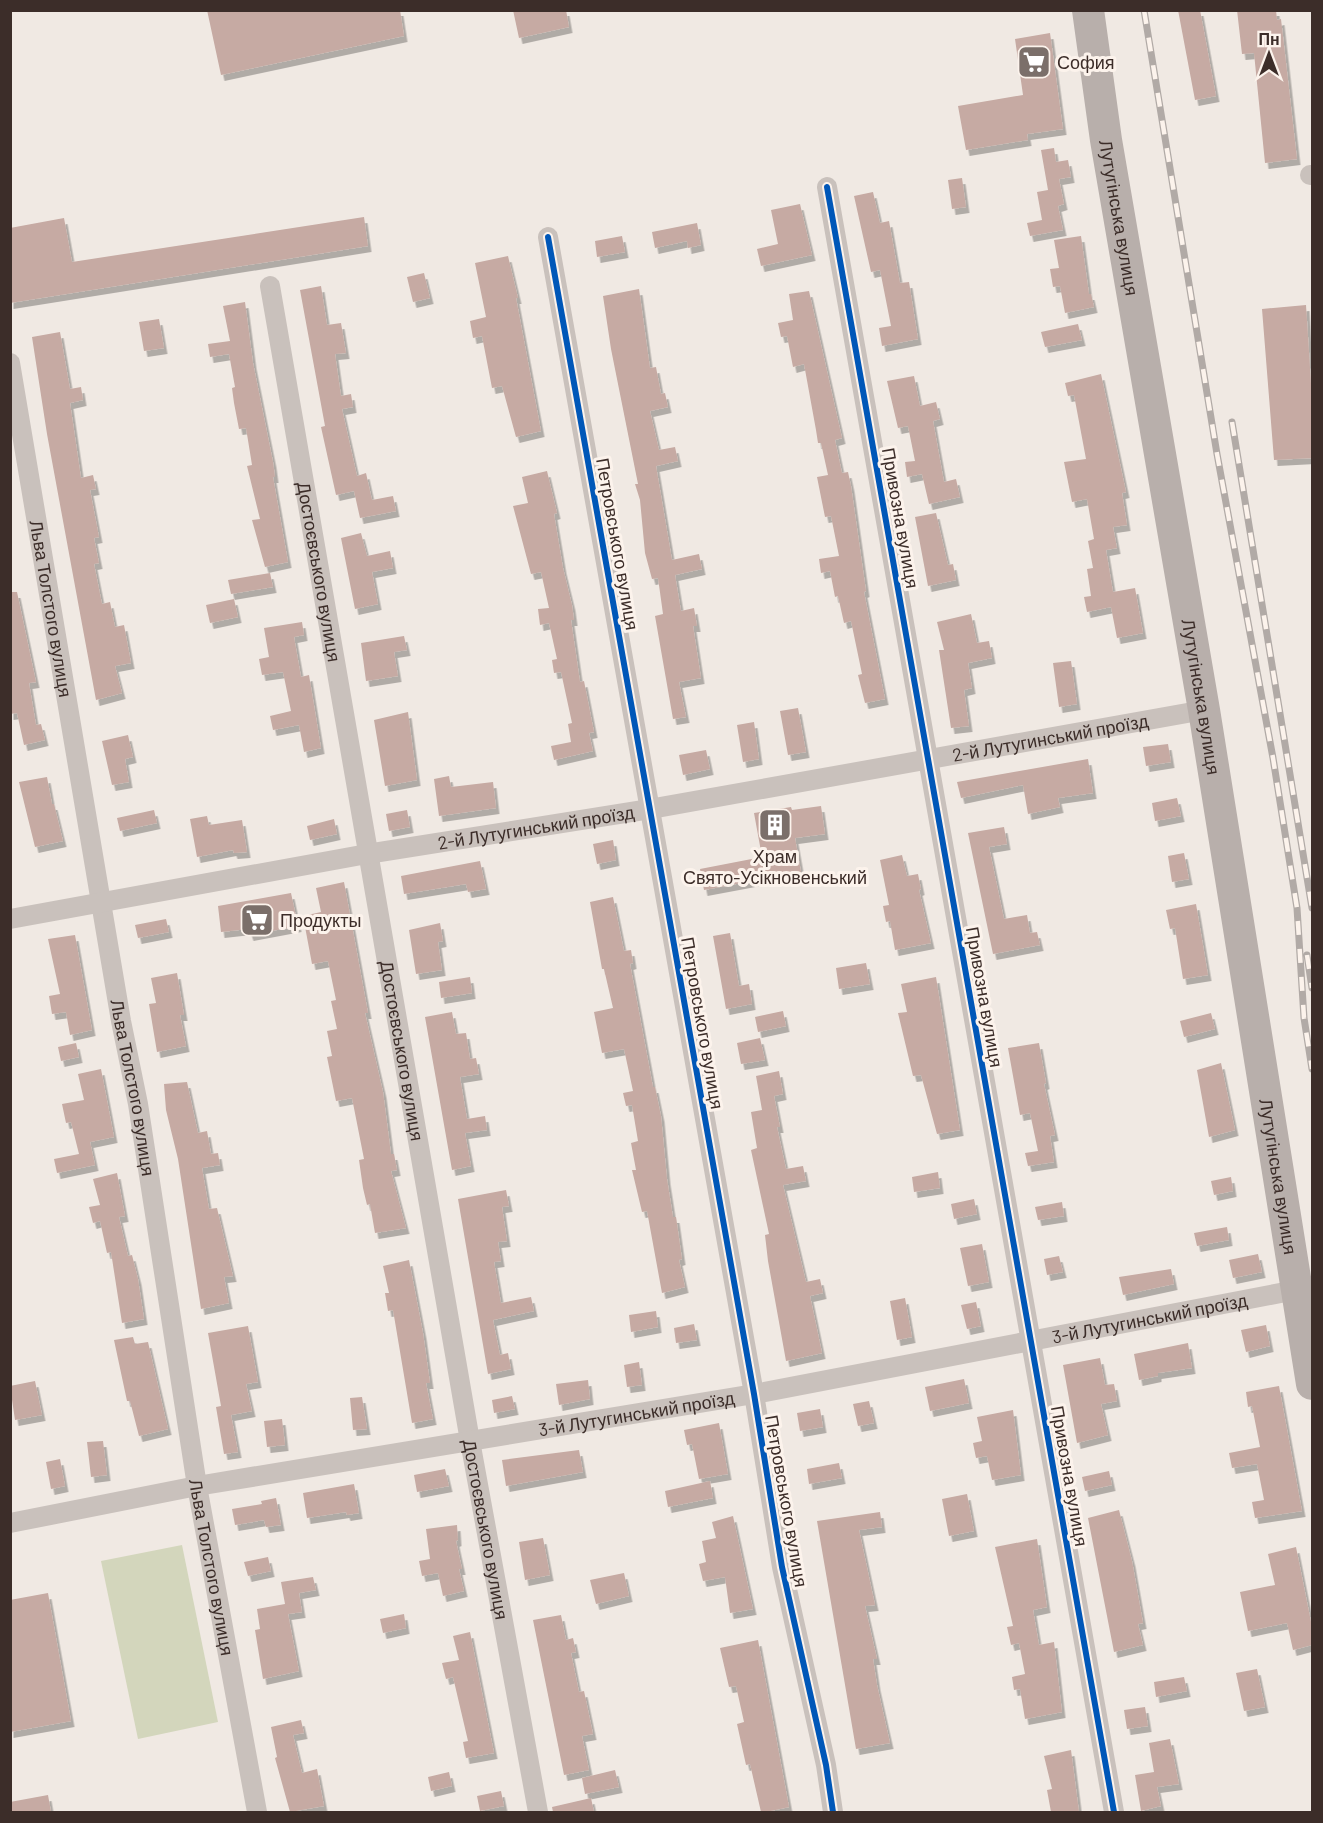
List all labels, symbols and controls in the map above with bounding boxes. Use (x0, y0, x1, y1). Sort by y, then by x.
north arrow (1239, 24, 1299, 84)
text: Пн (1258, 29, 1280, 48)
supermarket icon: София (1016, 44, 1052, 80)
place label: София (1057, 51, 1115, 73)
street label: Лутугінська вулиця (1095, 138, 1144, 297)
street label: Привозна вулиця (878, 446, 924, 590)
street label: Петровського вулиця (592, 456, 644, 632)
street label: Достоєвського вулиця (293, 480, 346, 664)
street label: Льва Толстого вулиця (26, 518, 77, 699)
street label: Лутугінська вулиця (1177, 617, 1225, 776)
street label: 2-й Лутугинський проїзд (951, 709, 1150, 766)
street label: 2-й Лутугинський проїзд (436, 801, 636, 854)
building icon: Храм Свято-Усікновенський (757, 807, 793, 843)
place label: Храм Свято-Усікновенський (683, 845, 867, 888)
supermarket icon: Продукты (239, 902, 275, 938)
place label: Продукты (280, 909, 361, 931)
street label: Привозна вулиця (962, 925, 1008, 1069)
street label: Петровського вулиця (677, 935, 729, 1111)
street label: Достоєвського вулиця (376, 959, 429, 1143)
street label: Льва Толстого вулиця (107, 998, 160, 1177)
street label: Лутугінська вулиця (1255, 1097, 1302, 1256)
street label: 3-й Лутугинський проїзд (1050, 1289, 1250, 1348)
street label: 3-й Лутугинський проїзд (537, 1386, 737, 1440)
street label: Привозна вулиця (1047, 1404, 1093, 1548)
street label: Петровського вулиця (761, 1413, 813, 1589)
street label: Достоєвського вулиця (459, 1437, 513, 1621)
street label: Льва Толстого вулиця (185, 1477, 239, 1657)

